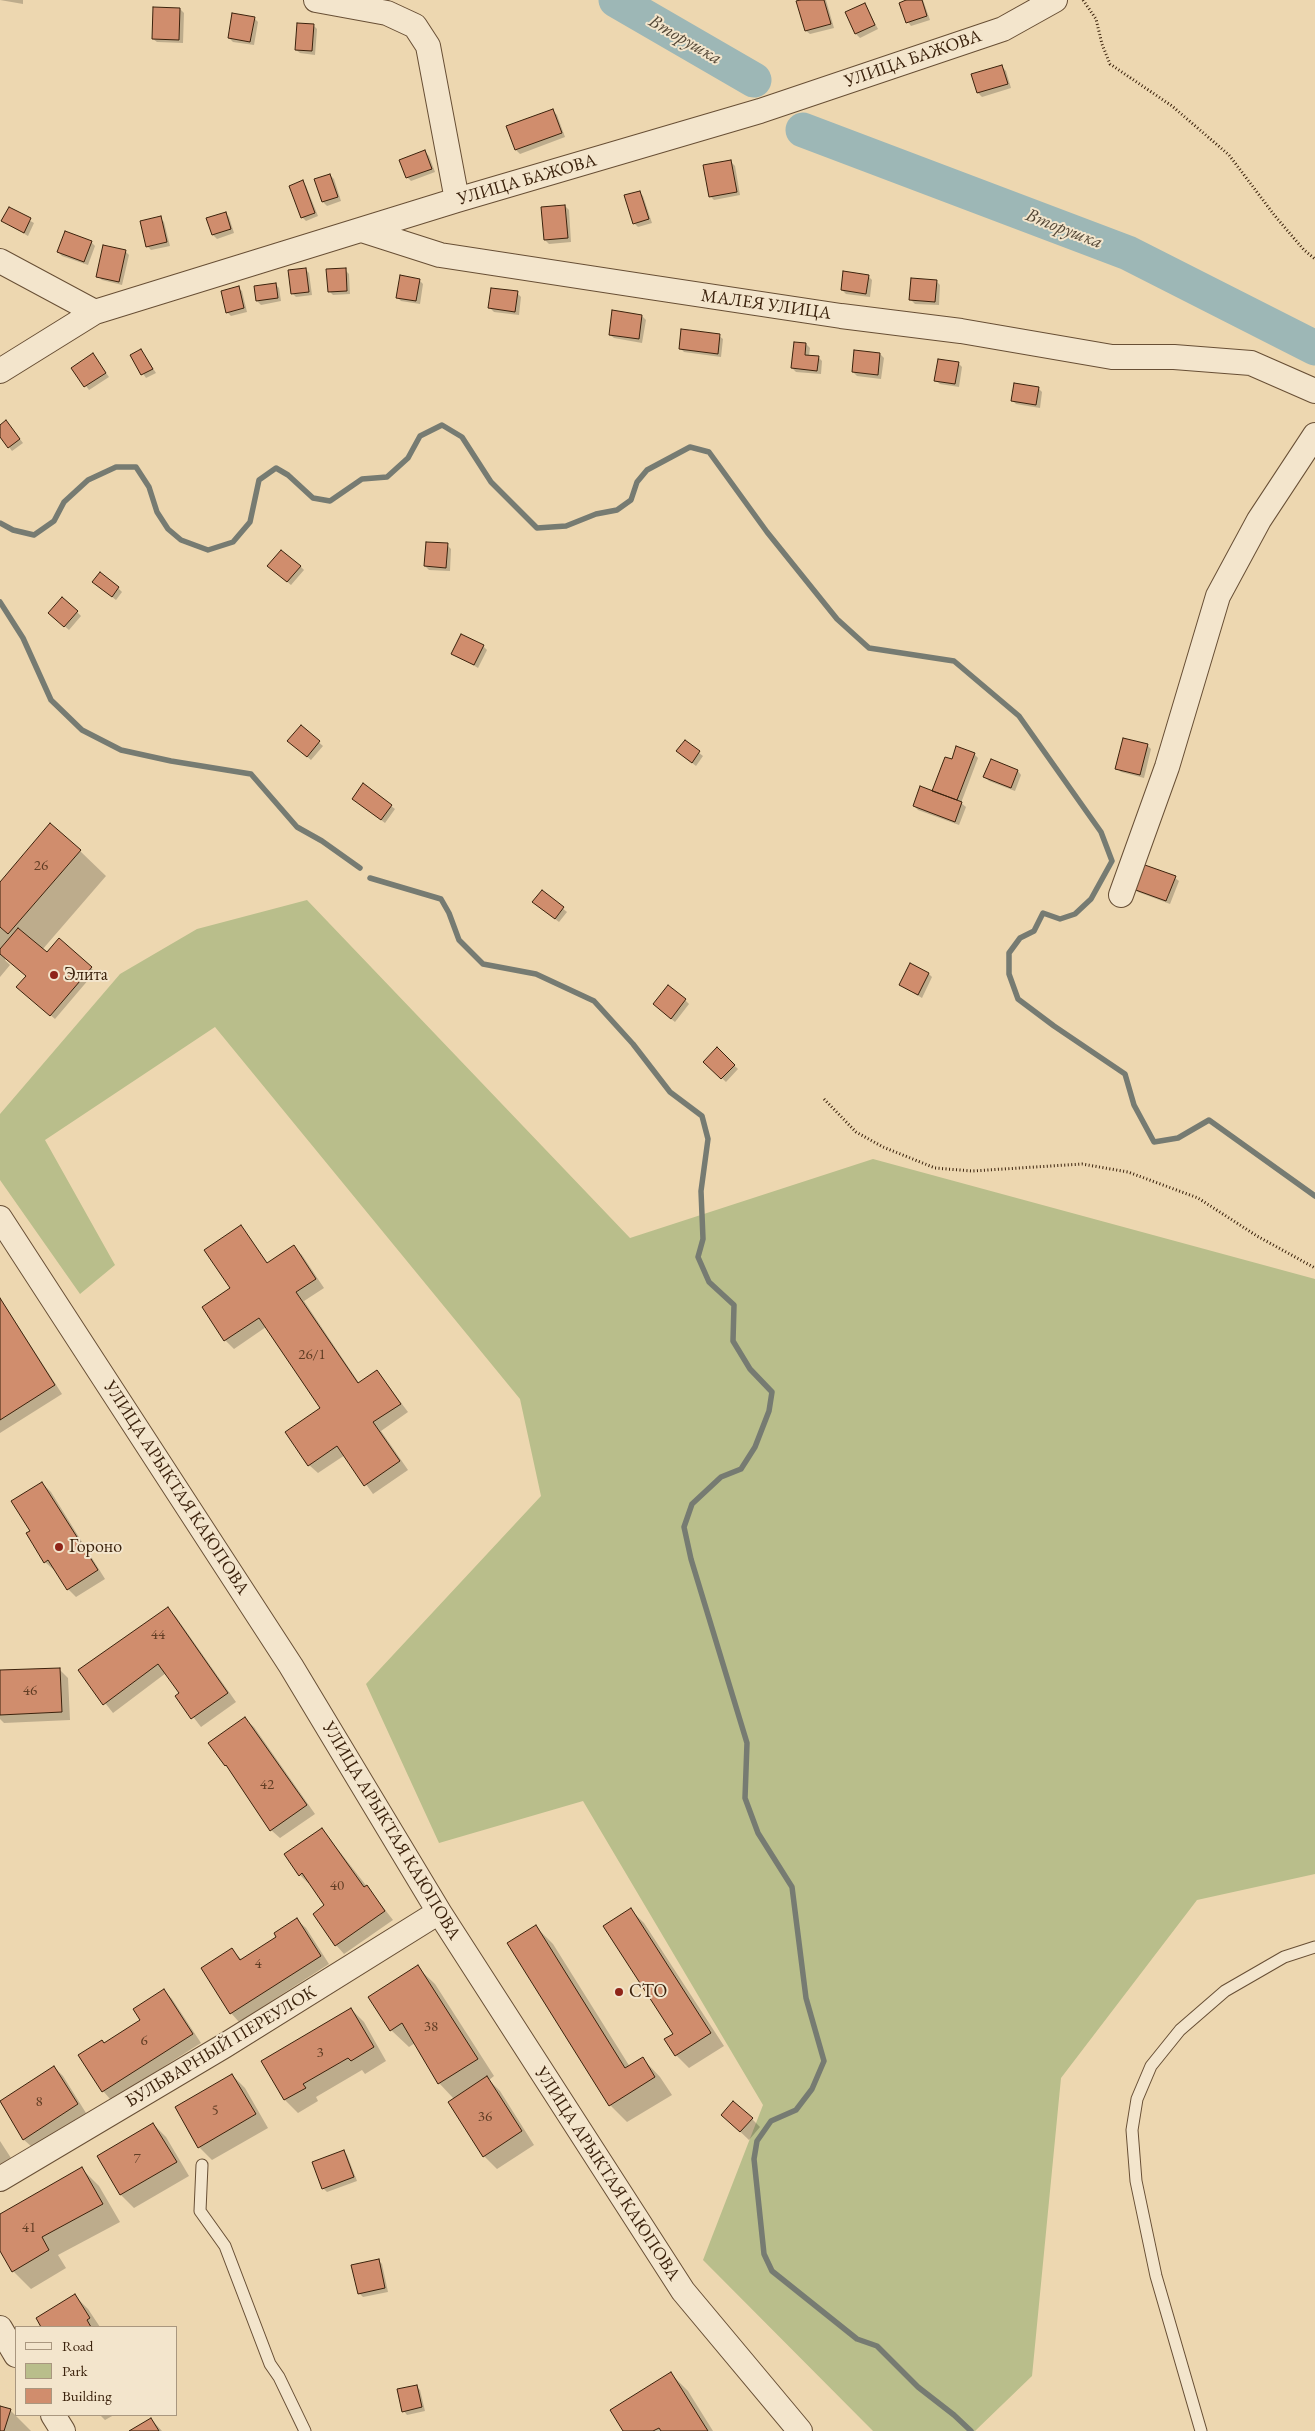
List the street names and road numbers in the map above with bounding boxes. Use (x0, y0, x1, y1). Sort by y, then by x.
street label: УЛИЦА БАЖОВА (842, 25, 984, 93)
street label: УЛИЦА БАЖОВА (455, 150, 599, 210)
street label: МАЛЕЯ УЛИЦА (700, 285, 832, 325)
street label: УЛИЦА АРЫКТАЯ КАЮПОВА (99, 1377, 253, 1599)
street label: УЛИЦА АРЫКТАЯ КАЮПОВА (317, 1718, 465, 1944)
street label: БУЛЬВАРНЫЙ ПЕРЕУЛОК (122, 1981, 320, 2113)
street label: УЛИЦА АРЫКТАЯ КАЮПОВА (530, 2063, 684, 2285)

